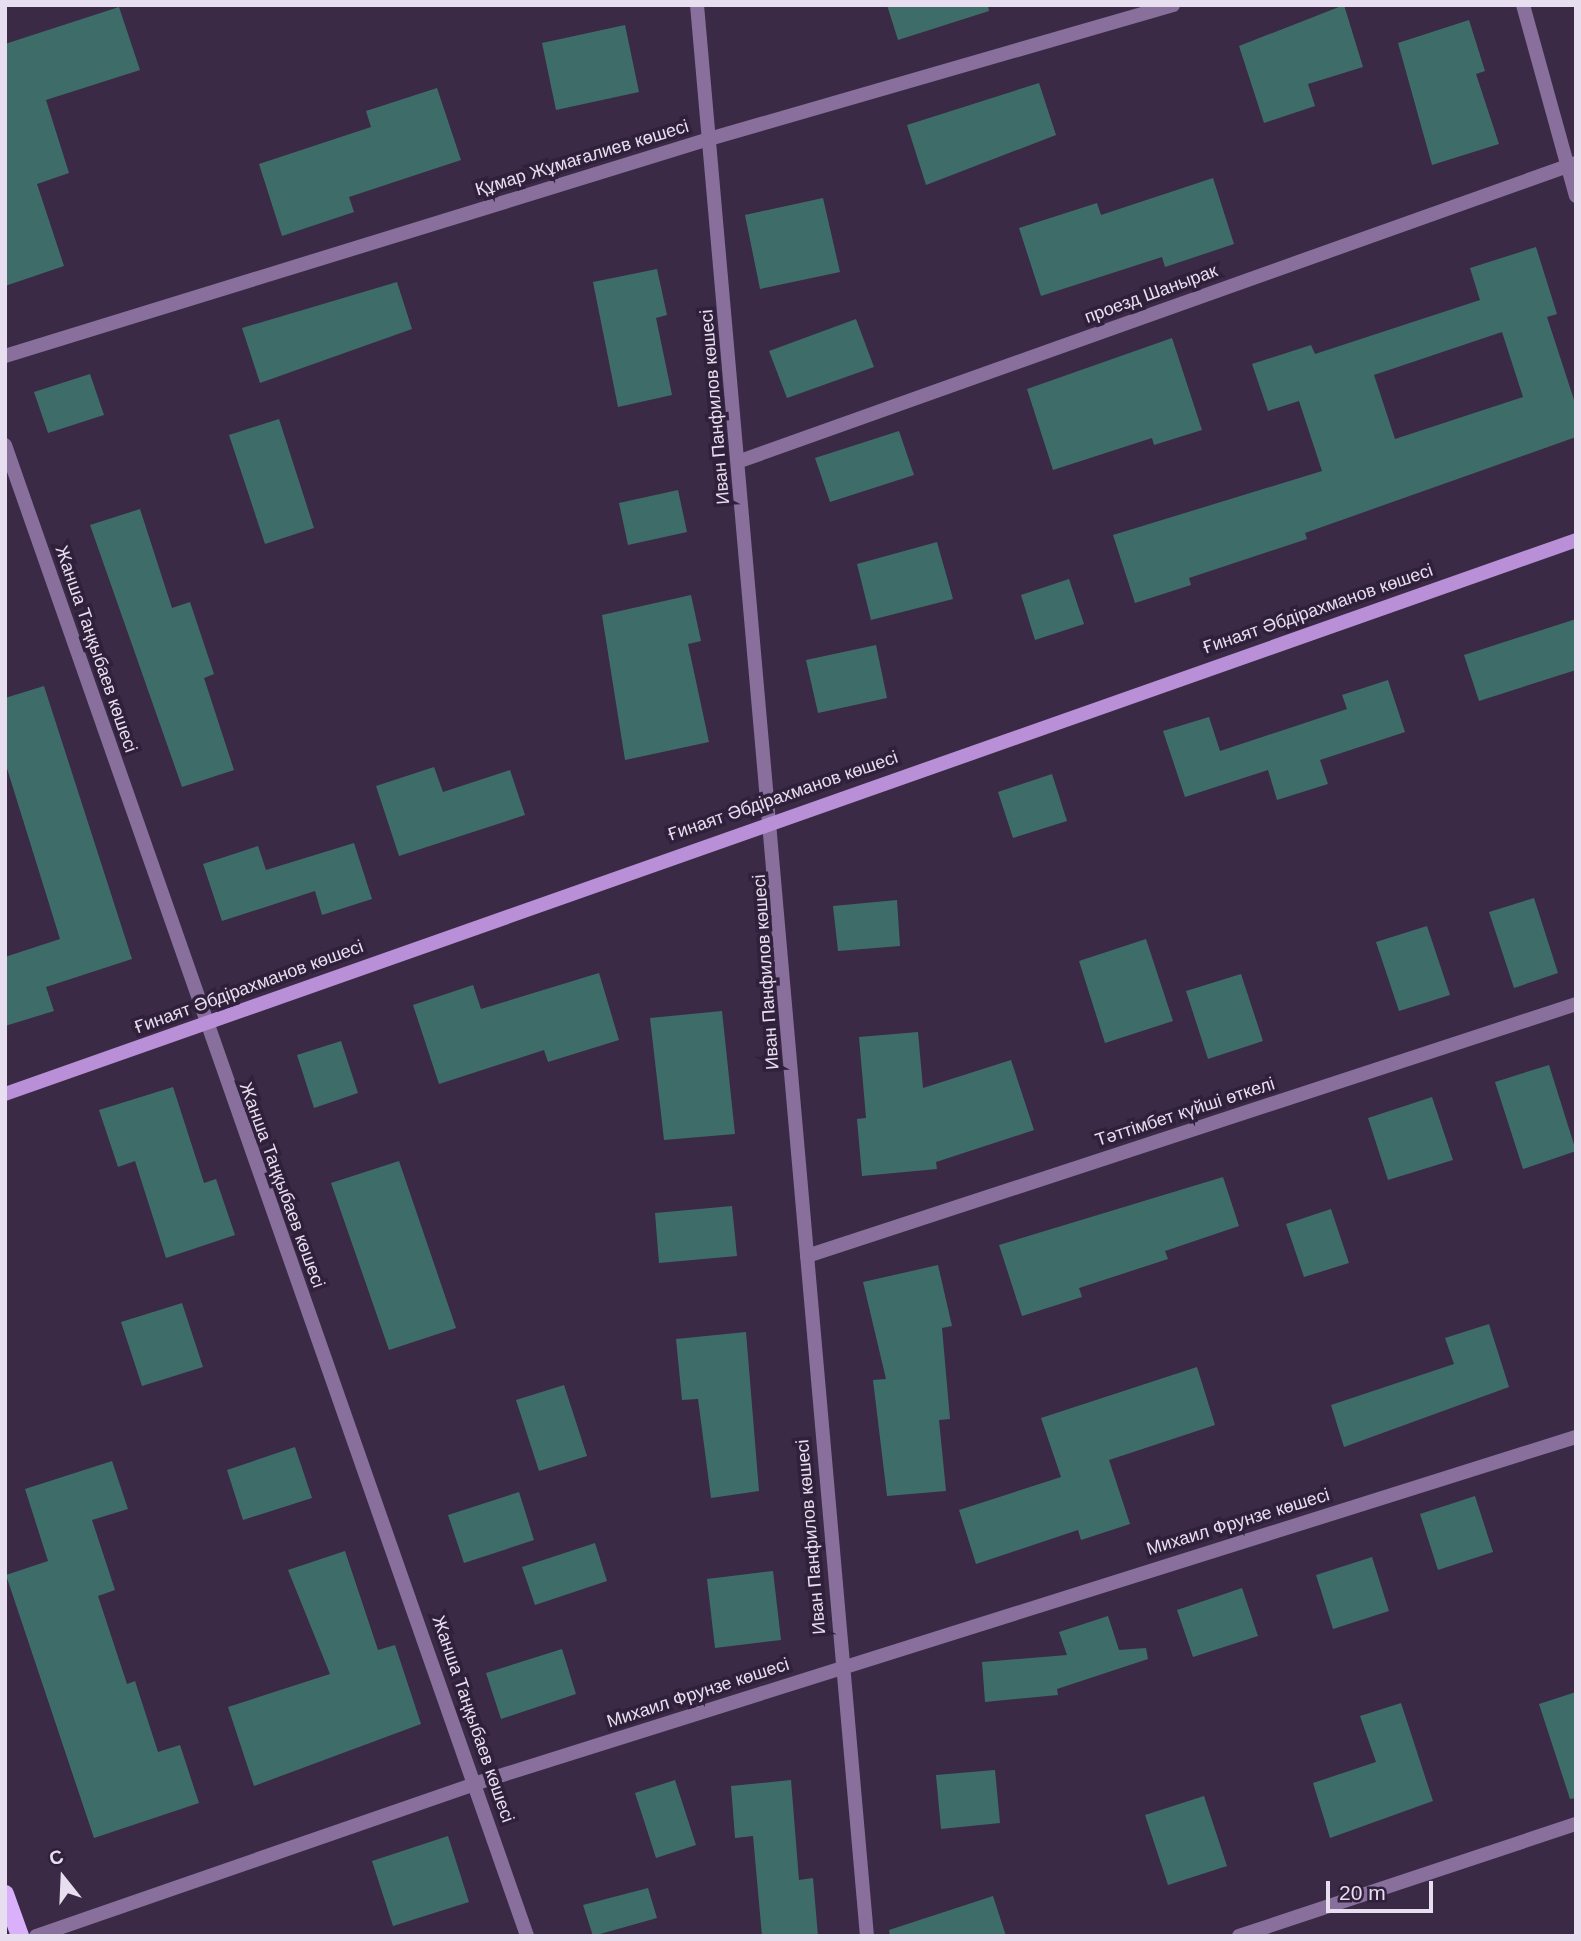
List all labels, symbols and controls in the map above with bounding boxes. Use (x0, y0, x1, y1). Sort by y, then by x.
street label: Құмар Жұмағалиев көшесі (473, 115, 691, 201)
street label: проезд Шанырак (1082, 260, 1220, 328)
street label: Иван Панфилов көшесі (696, 309, 734, 505)
street label: Жанша Таңқыбаев көшесі (50, 543, 142, 755)
street label: Ғинаят Әбдірахманов көшесі (1200, 559, 1436, 659)
street label: Ғинаят Әбдірахманов көшесі (665, 746, 901, 846)
street label: Иван Панфилов көшесі (748, 874, 784, 1070)
street label: Ғинаят Әбдірахманов көшесі (132, 936, 366, 1038)
street label: Тәттімбет күйші өткелі (1093, 1073, 1277, 1151)
street label: Жанша Таңқыбаев көшесі (235, 1079, 329, 1291)
street label: Иван Панфилов көшесі (792, 1439, 830, 1635)
street label: Михаил Фрунзе көшесі (1144, 1484, 1332, 1560)
street label: Жанша Таңқыбаев көшесі (427, 1613, 519, 1825)
street label: Михаил Фрунзе көшесі (604, 1653, 792, 1733)
north arrow (28, 1843, 98, 1913)
text: С (47, 1845, 66, 1870)
scale bar (1329, 1868, 1436, 1912)
text: 20 m (1339, 1881, 1386, 1904)

